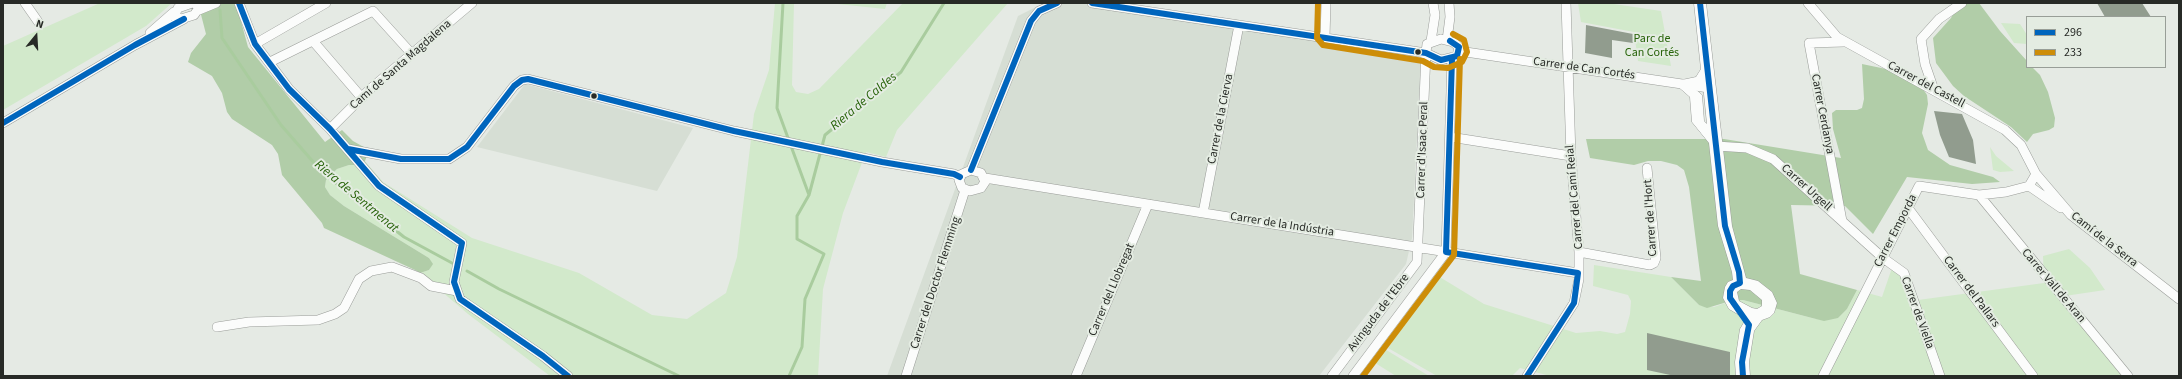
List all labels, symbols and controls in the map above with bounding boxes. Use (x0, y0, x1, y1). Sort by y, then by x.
north arrow (16, 16, 56, 56)
text: N (34, 16, 46, 32)
legend (2026, 16, 2166, 68)
street label: Camí de Santa Magdalena (347, 17, 455, 113)
text: 296 (2064, 24, 2082, 41)
park label: Parc de Can Cortés (1625, 32, 1679, 60)
text: 233 (2064, 44, 2082, 61)
unlabelled marker (1413, 47, 1423, 57)
street label: Carrer de Can Cortés (1532, 55, 1636, 83)
street label: Carrer del Castell (1885, 59, 1967, 111)
water label: Riera de Caldes (828, 70, 900, 134)
street label: Carrer de la Cierva (1205, 73, 1237, 165)
street label: Carrer Cerdanya (1807, 73, 1837, 155)
unlabelled marker (589, 91, 599, 101)
street label: Carrer d'Isaac Peral (1414, 101, 1432, 199)
street label: Carrer del Camí Reial (1563, 144, 1587, 250)
water label: Riera de Sentmenat (311, 157, 401, 237)
street label: Carrer Urgell (1778, 161, 1834, 215)
street label: Carrer de l'Hort (1641, 179, 1661, 257)
street label: Carrer Emporda (1871, 192, 1921, 270)
street label: Camí de la Serra (2068, 209, 2140, 271)
street label: Carrer de la Indústria (1229, 210, 1335, 240)
street label: Carrer del Doctor Flemming (908, 215, 964, 351)
street label: Carrer del Llobregat (1086, 241, 1138, 339)
street label: Carrer Vall de Aran (2018, 246, 2088, 326)
street label: Carrer del Pallars (1940, 254, 2002, 330)
street label: Avinguda de l'Ebre (1345, 271, 1413, 355)
street label: Carrer de Viella (1897, 275, 1937, 351)

